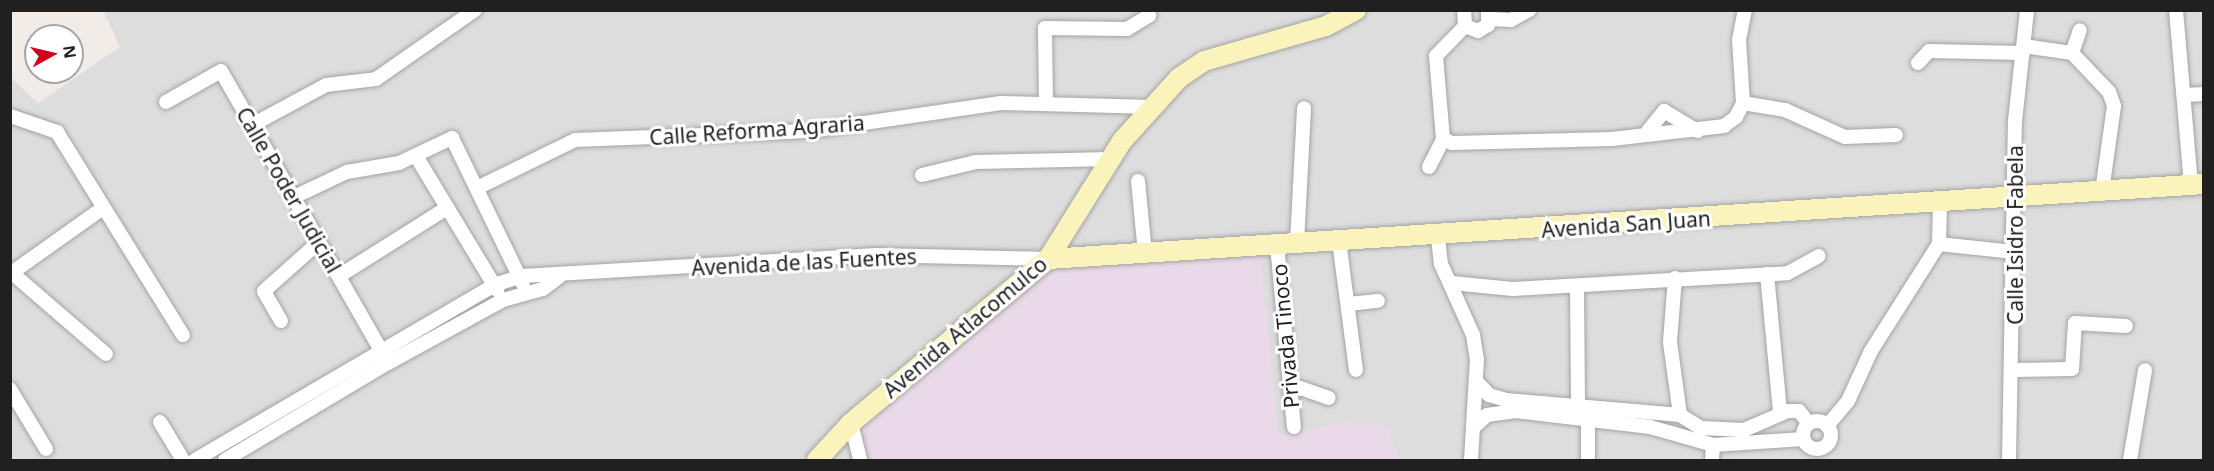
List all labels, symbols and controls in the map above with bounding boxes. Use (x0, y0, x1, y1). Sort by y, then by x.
north arrow (24, 24, 84, 84)
text: N (58, 44, 82, 60)
street label: Calle Poder Judicial (231, 103, 347, 277)
street label: Calle Reforma Agraria (648, 110, 866, 150)
street label: Calle Isidro Fabela (2002, 145, 2028, 325)
street label: Avenida San Juan (1540, 206, 1712, 242)
street label: Avenida de las Fuentes (691, 244, 917, 280)
street label: Avenida Atlacomulco (878, 251, 1052, 403)
street label: Privada Tinoco (1266, 263, 1304, 409)

